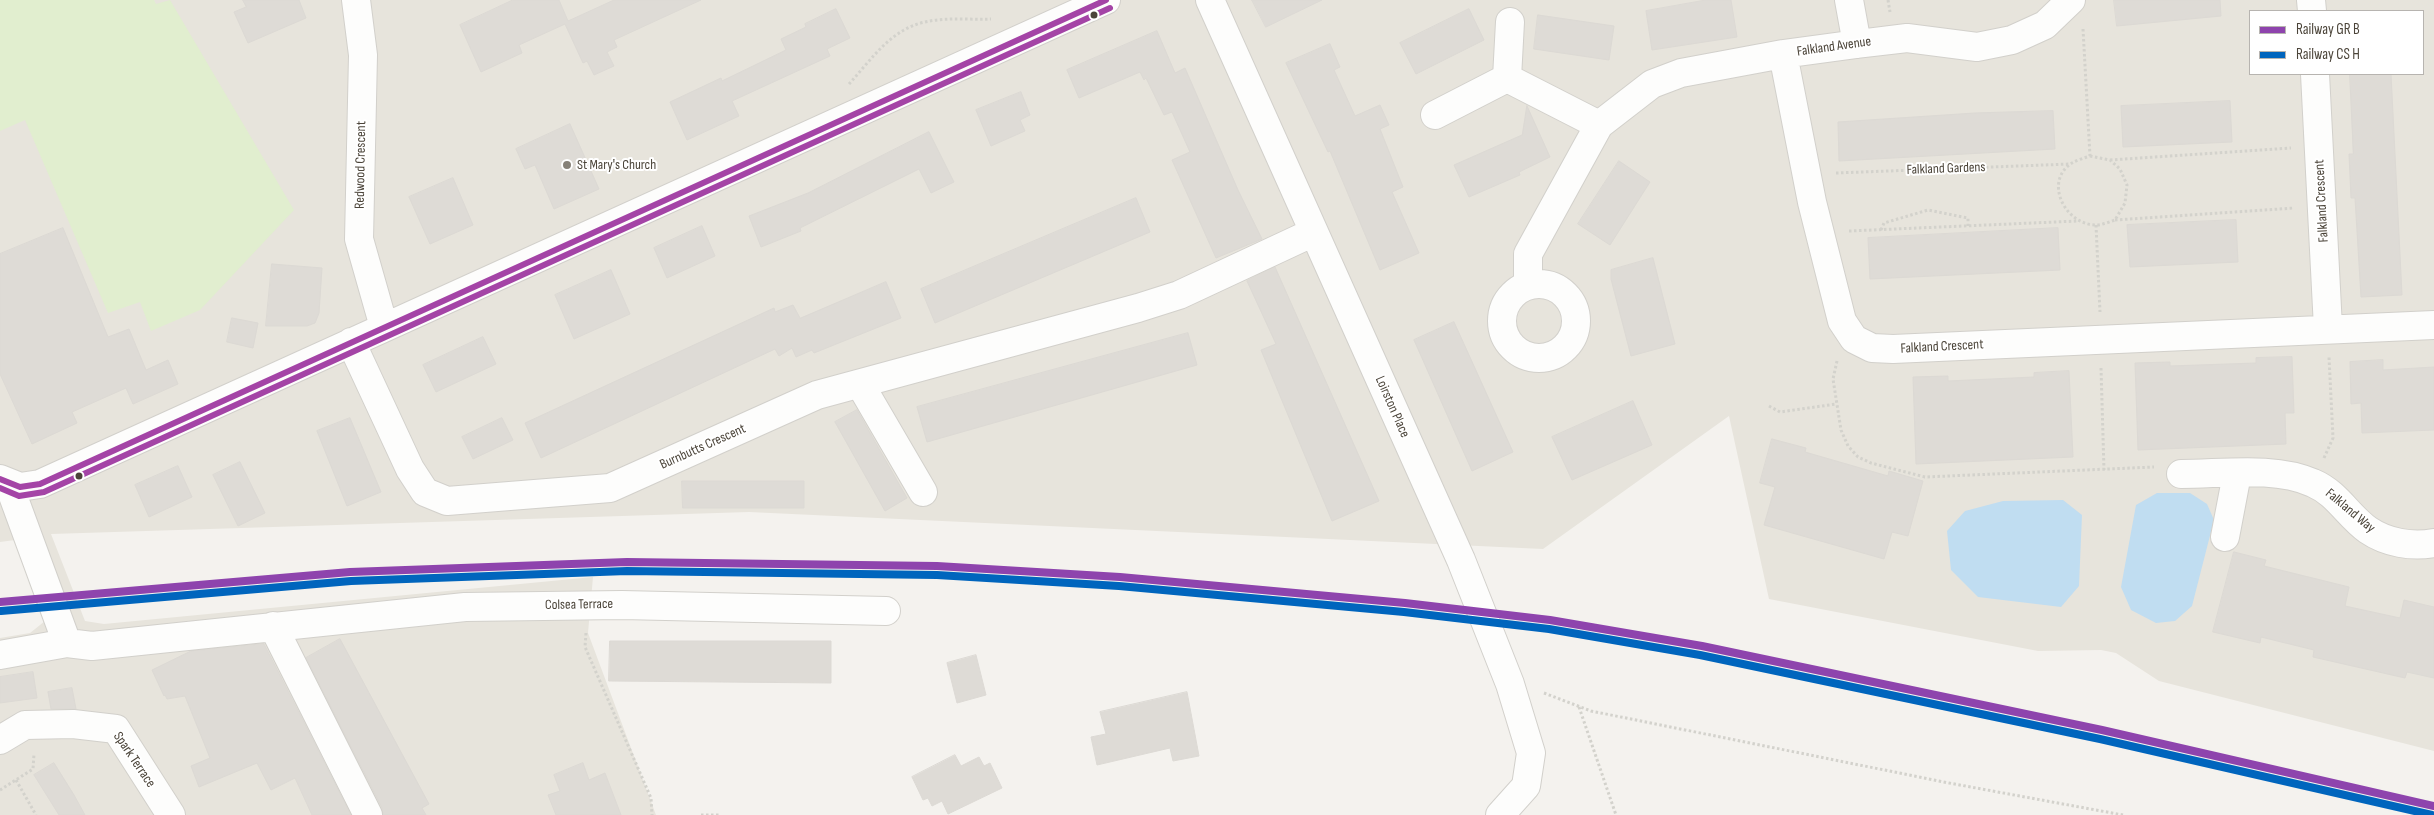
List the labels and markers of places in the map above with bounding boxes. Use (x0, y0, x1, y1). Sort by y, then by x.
unlabelled marker (1089, 10, 1099, 20)
place label: St Mary's Church (577, 157, 656, 173)
marker: St Mary's Church (561, 159, 573, 171)
unlabelled marker (74, 471, 84, 481)

